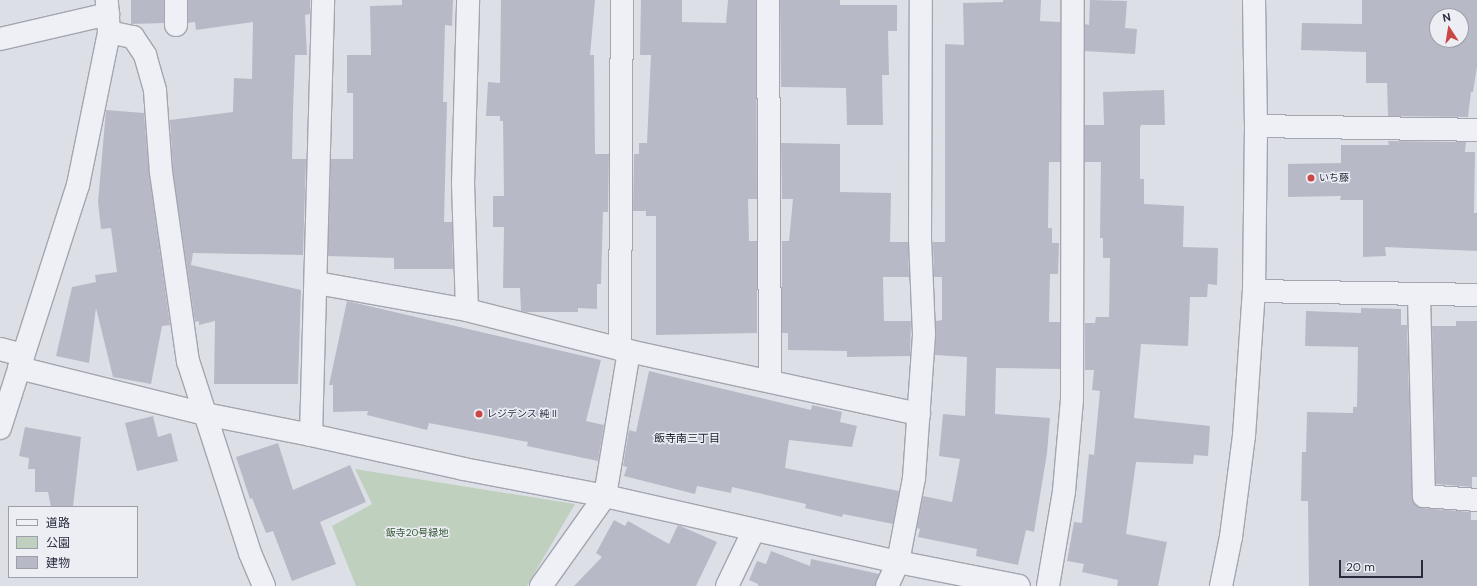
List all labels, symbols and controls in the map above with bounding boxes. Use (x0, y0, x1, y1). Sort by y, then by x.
north arrow (1429, 8, 1469, 48)
text: N (1441, 10, 1452, 25)
place label: いち藤 (1319, 172, 1349, 184)
marker: いち藤 (1306, 173, 1316, 183)
place label: レジデンス 純 II (487, 408, 557, 420)
marker: レジデンス 純 II (474, 409, 484, 419)
district label: 飯寺南三丁目 (654, 431, 720, 445)
legend (8, 506, 138, 578)
text: 道路 (46, 515, 70, 531)
park label: 飯寺20号緑地 (386, 527, 448, 539)
text: 公園 (46, 535, 70, 551)
scale bar (1341, 552, 1425, 578)
text: 建物 (46, 555, 70, 571)
text: 20 m (1346, 559, 1375, 575)

